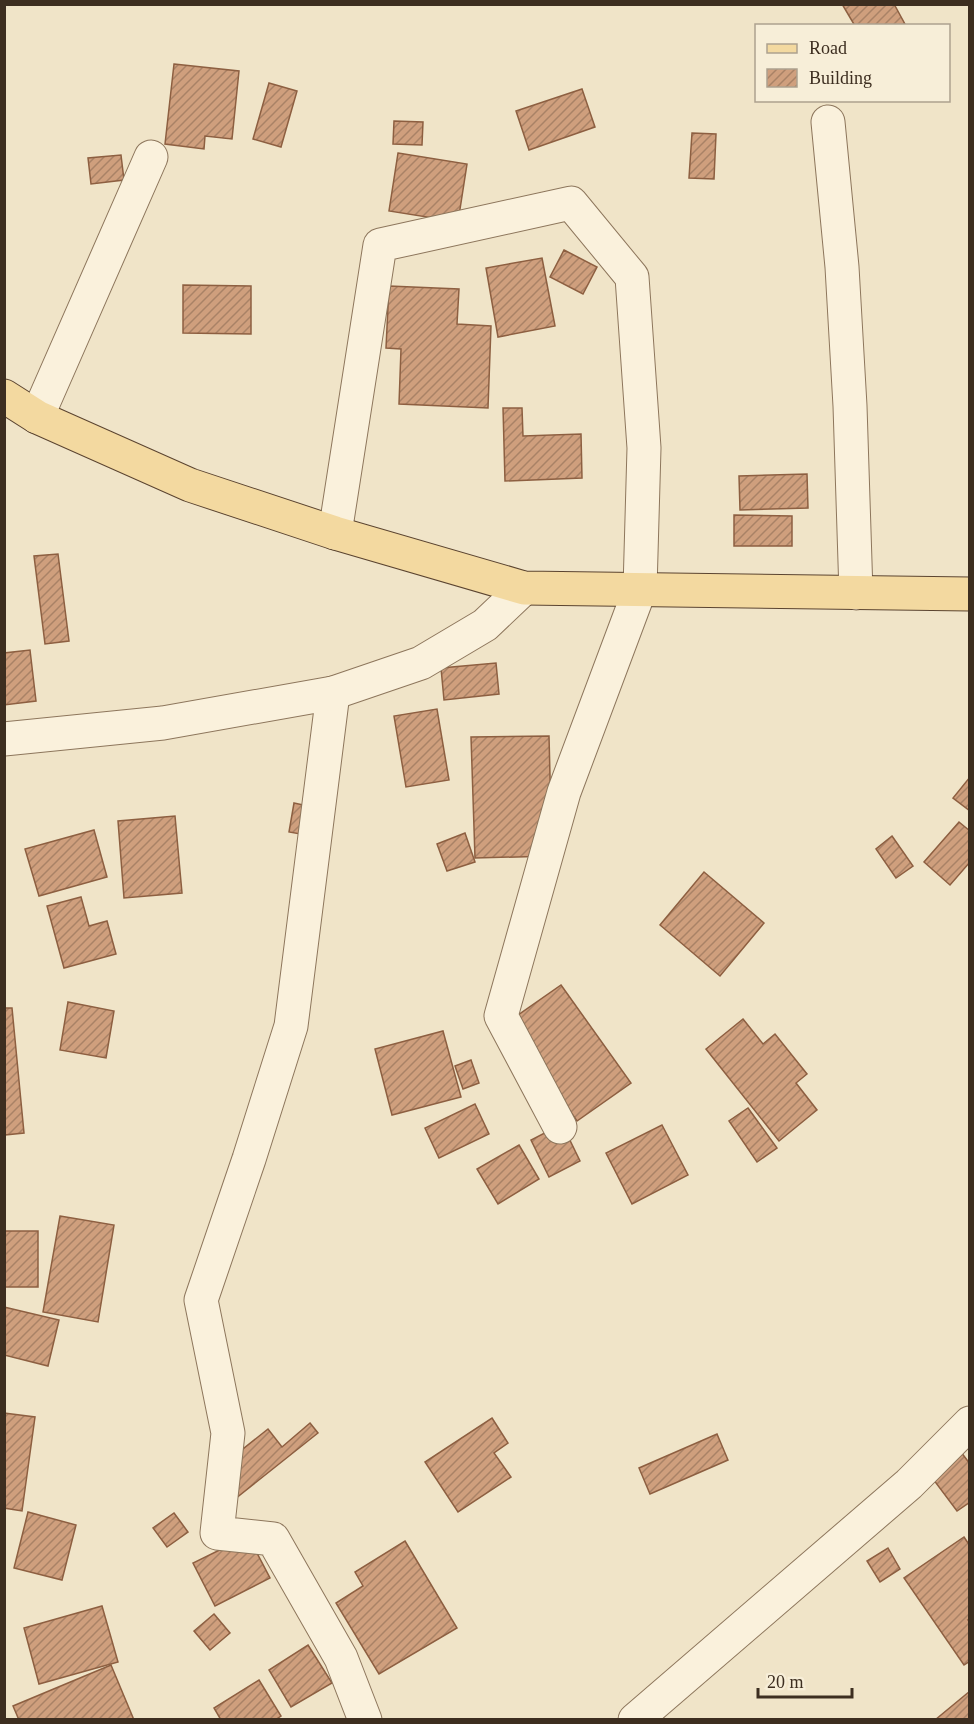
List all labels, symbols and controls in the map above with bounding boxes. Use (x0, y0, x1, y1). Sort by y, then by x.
legend (755, 24, 950, 102)
text: Road (809, 38, 847, 58)
text: Building (809, 68, 872, 88)
scale bar (758, 1661, 852, 1699)
text: 20 m (767, 1672, 804, 1692)

